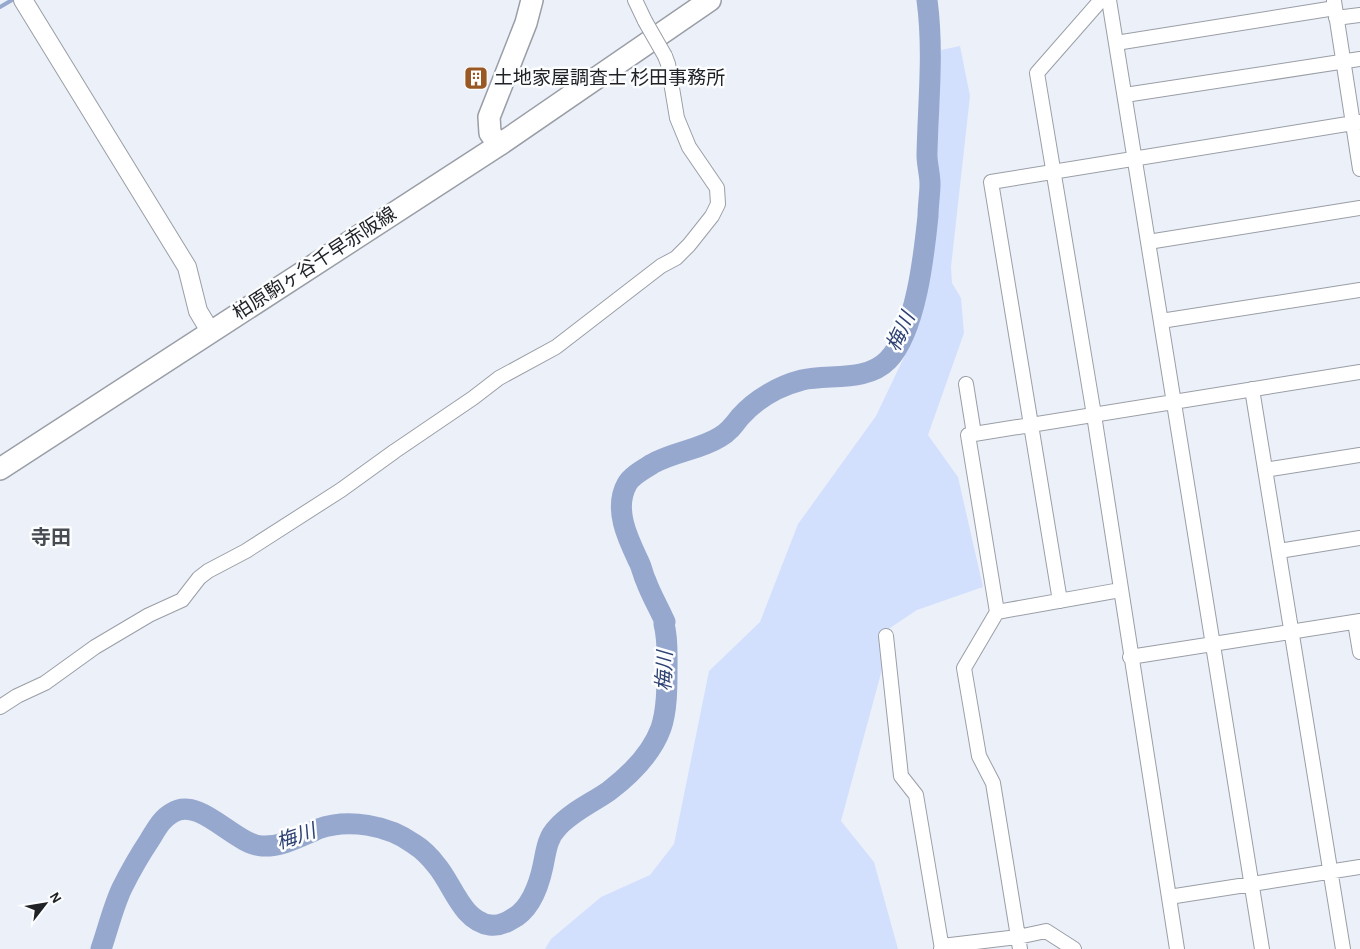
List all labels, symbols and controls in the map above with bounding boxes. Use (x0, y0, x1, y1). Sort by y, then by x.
building icon: 土地家屋調査士 杉田事務所 (463, 65, 489, 91)
place label: 土地家屋調査士 杉田事務所 (494, 67, 725, 88)
street label: 柏原駒ヶ谷千早赤阪線 (230, 203, 400, 324)
water label: 梅川 (883, 307, 919, 354)
district label: 寺田 (31, 527, 71, 548)
water label: 梅川 (653, 649, 676, 691)
water label: 梅川 (274, 819, 320, 853)
north arrow (20, 879, 70, 929)
text: N (47, 890, 64, 906)

